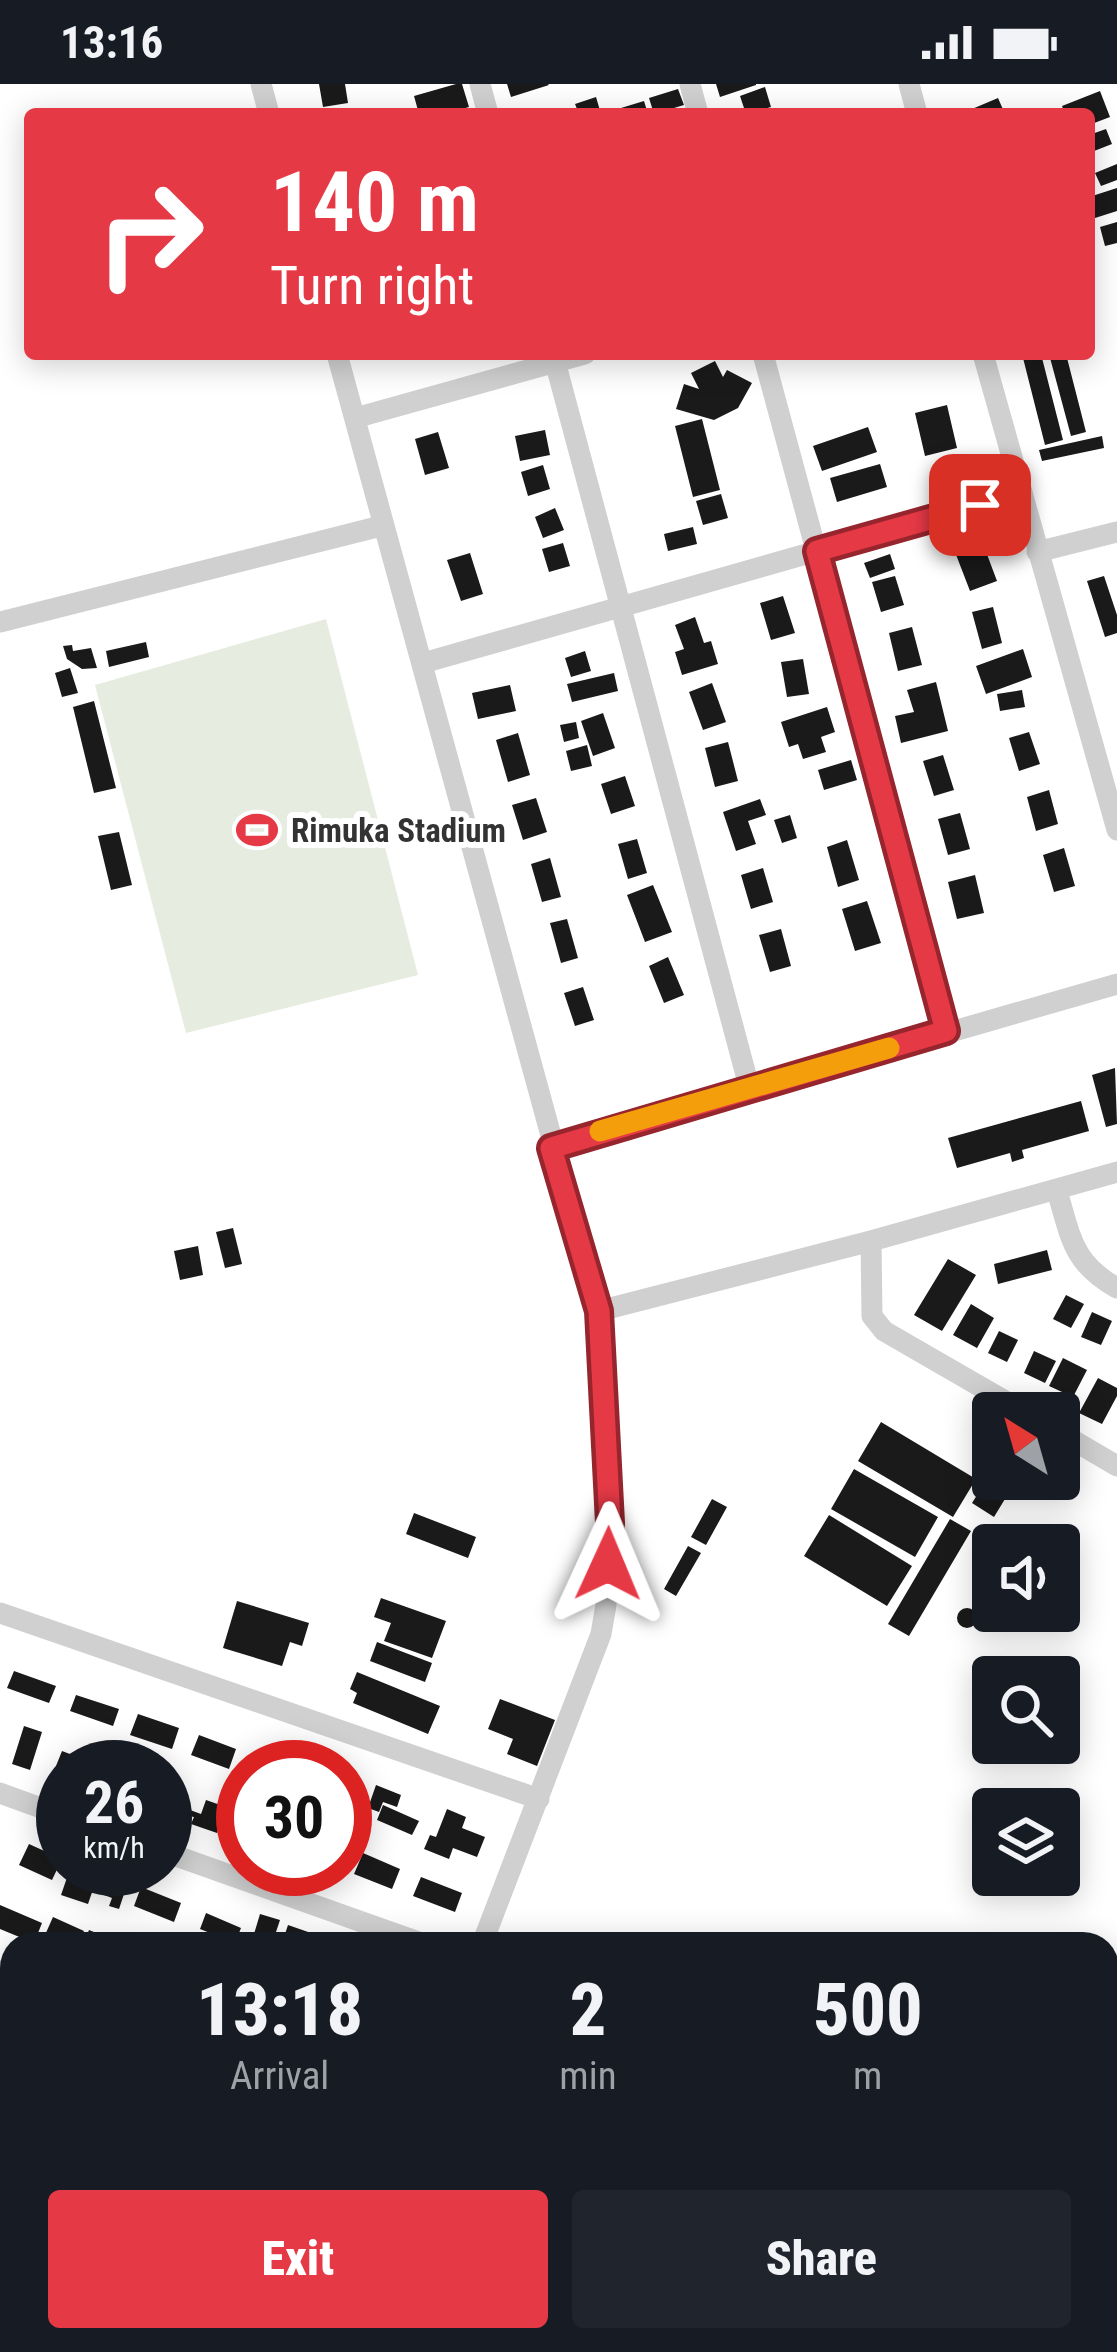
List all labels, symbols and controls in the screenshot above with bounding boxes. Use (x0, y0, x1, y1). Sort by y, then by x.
text: 13:16 (60, 16, 163, 69)
text: 140 m (270, 153, 479, 252)
icon: right (72, 156, 228, 312)
text: Turn right (270, 254, 474, 317)
pin (929, 454, 1031, 556)
icon: arrive (947, 472, 1013, 538)
sports icon: Rimuka Stadium (234, 807, 280, 853)
place label: Rimuka Stadium (291, 811, 506, 850)
north arrow (972, 1392, 1080, 1500)
map controls (972, 1392, 1080, 1896)
position arrow (545, 1501, 671, 1627)
button: sound (972, 1524, 1080, 1632)
button: search (972, 1656, 1080, 1764)
speed limit sign: 30 (216, 1740, 372, 1896)
text: 26 (84, 1767, 144, 1838)
button: layers (972, 1788, 1080, 1896)
text: km/h (83, 1830, 145, 1865)
text: 13:18 (196, 1968, 363, 2053)
text: 2 (570, 1968, 606, 2053)
text: 500 (813, 1968, 923, 2053)
text: Arrival (230, 2053, 329, 2099)
text: min (559, 2053, 617, 2099)
text: m (853, 2053, 882, 2099)
button: Exit (48, 2190, 548, 2328)
button: Share (572, 2190, 1071, 2328)

